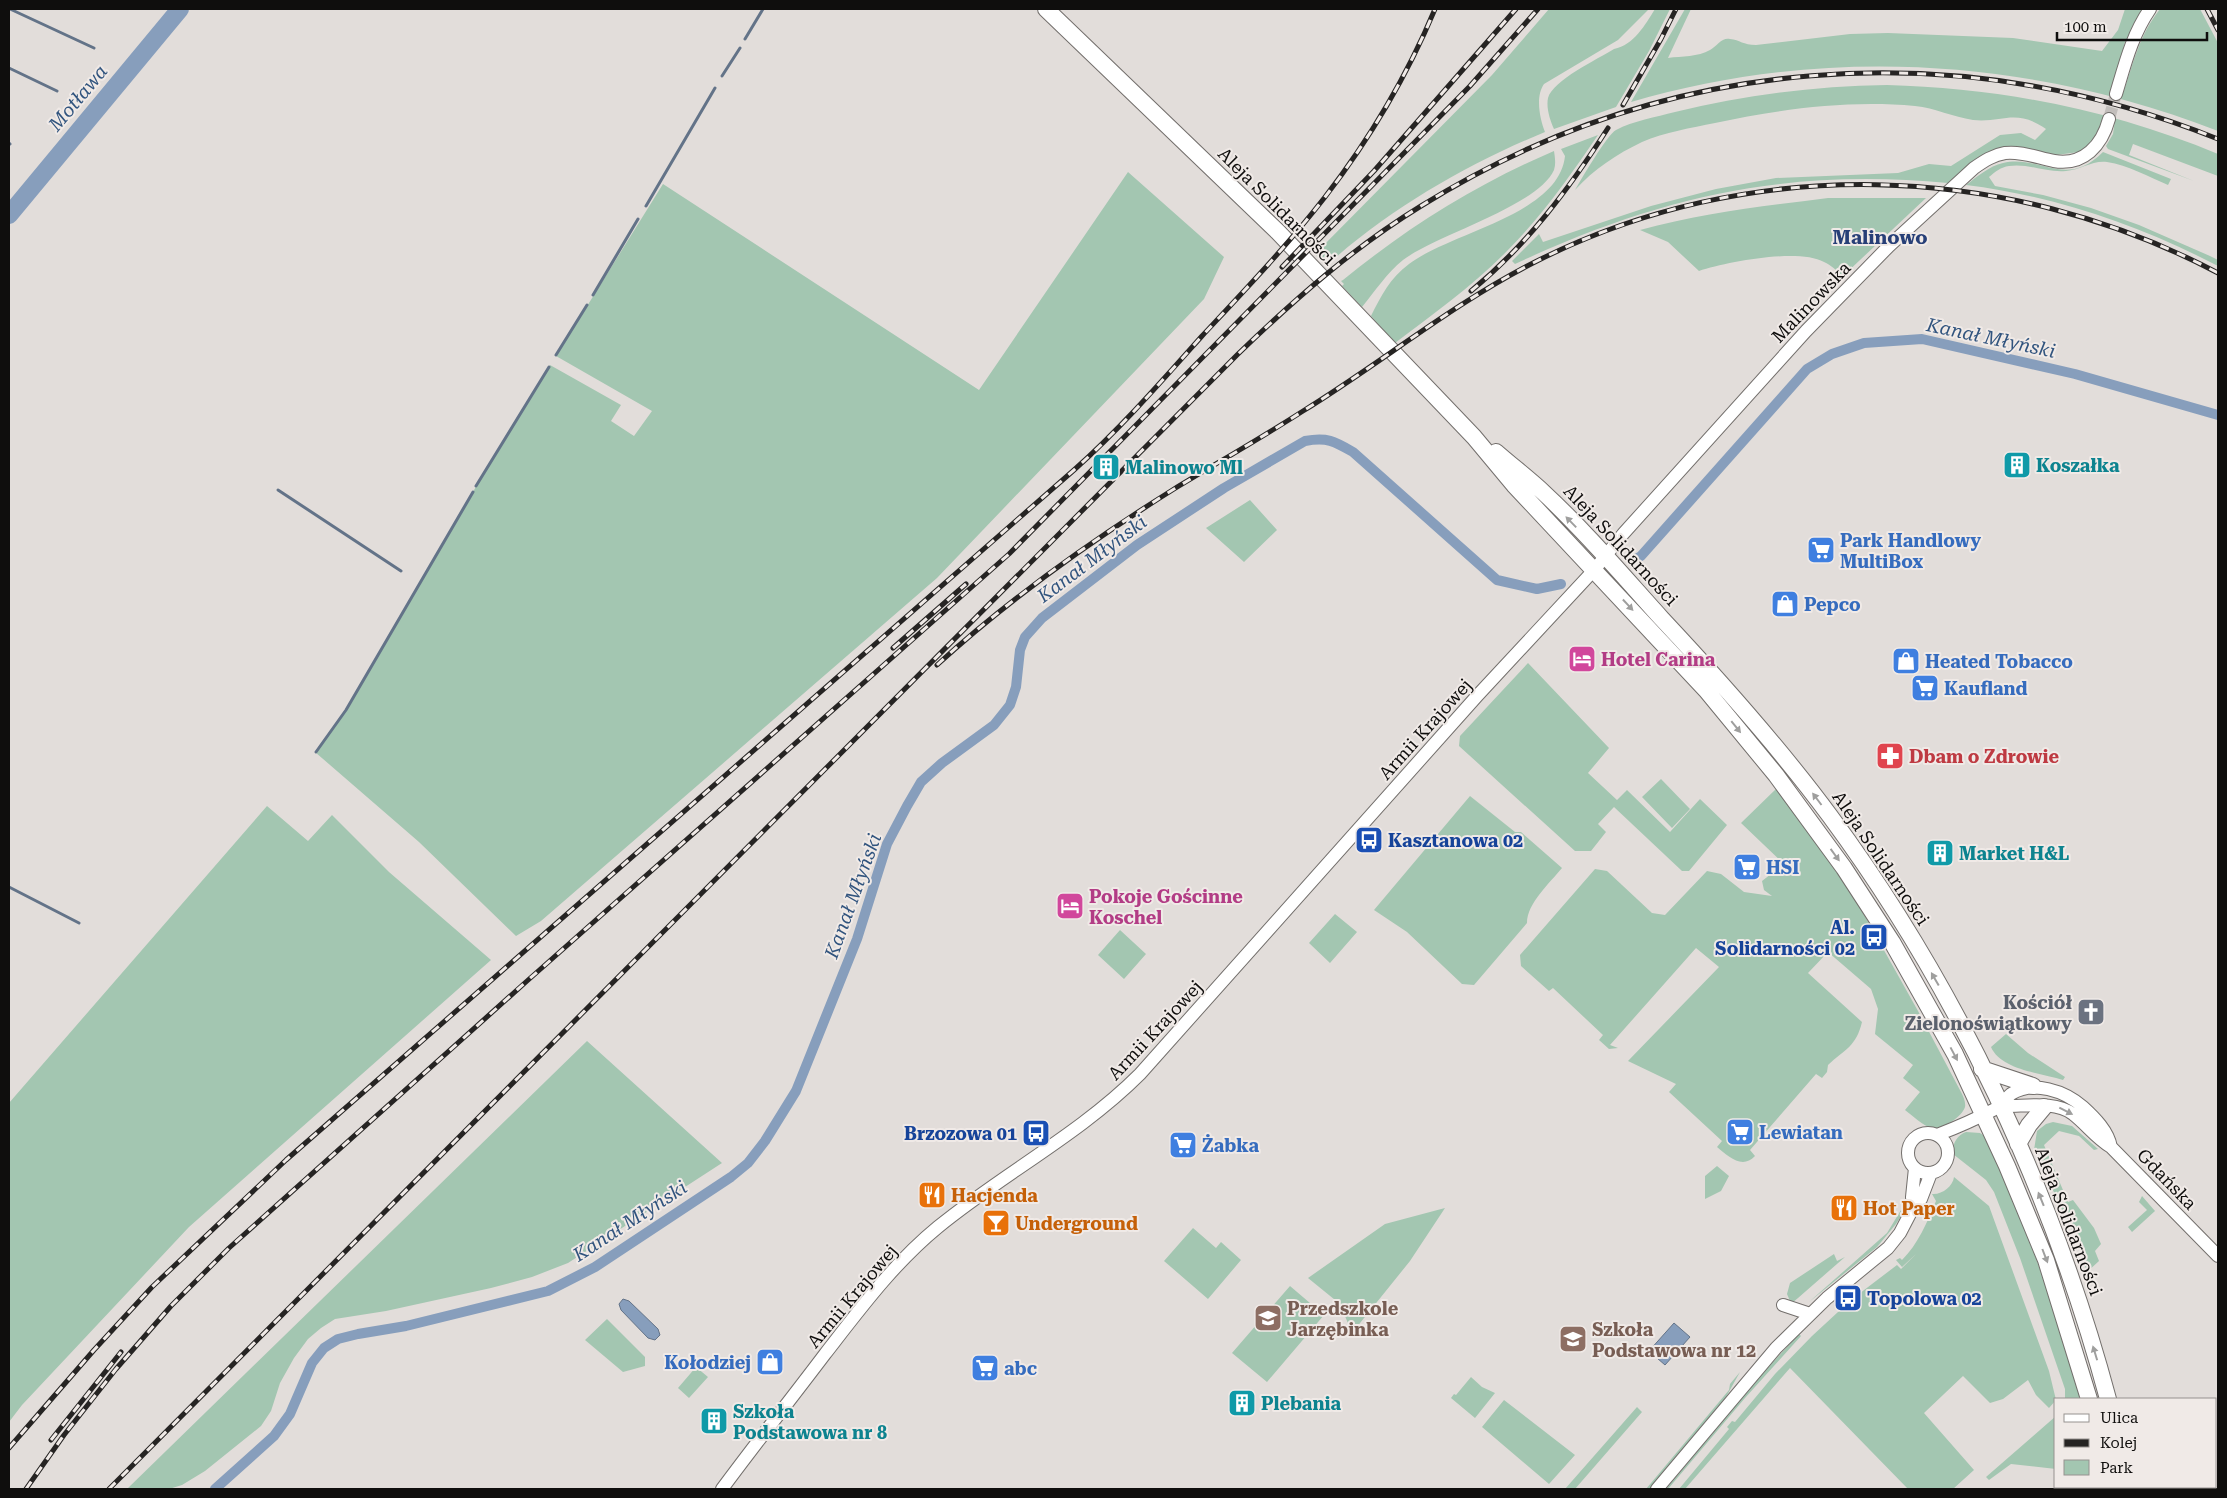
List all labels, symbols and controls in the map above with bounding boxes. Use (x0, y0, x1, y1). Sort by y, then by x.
scale bar (2057, 10, 2207, 42)
text: 100 m (2064, 18, 2107, 36)
water label: Motława (43, 60, 112, 136)
street label: Aleja Solidarności (1214, 143, 1340, 269)
district label: Malinowo (1833, 226, 1927, 249)
street label: Malinowska (1767, 257, 1855, 347)
water label: Kanał Młyński (1924, 313, 2058, 363)
building icon: Koszałka (2002, 450, 2032, 480)
building icon: Malinowo Ml (1091, 452, 1121, 482)
place label: Koszałka (2036, 455, 2120, 476)
place label: Malinowo Ml (1125, 457, 1243, 478)
street label: Aleja Solidarności (1560, 480, 1683, 610)
water label: Kanał Młyński (1032, 510, 1151, 608)
one-way arrow (1565, 516, 1577, 528)
place label: Park Handlowy MultiBox (1840, 530, 1981, 572)
supermarket icon: Park Handlowy MultiBox (1806, 535, 1836, 565)
shop icon: Pepco (1770, 589, 1800, 619)
place label: Pepco (1804, 594, 1861, 615)
one-way arrow (1622, 599, 1634, 611)
hotel icon: Hotel Carina (1567, 644, 1597, 674)
shop icon: Heated Tobacco (1891, 646, 1921, 676)
place label: Hotel Carina (1601, 649, 1716, 670)
place label: Heated Tobacco (1925, 651, 2073, 672)
supermarket icon: Kaufland (1910, 673, 1940, 703)
street label: Armii Krajowej (1374, 674, 1476, 784)
place label: Kaufland (1944, 678, 2028, 699)
one-way arrow (1730, 720, 1741, 733)
pharmacy icon: Dbam o Zdrowie (1875, 741, 1905, 771)
place label: Dbam o Zdrowie (1909, 746, 2059, 767)
street label: Aleja Solidarności (1828, 787, 1934, 929)
one-way arrow (1812, 793, 1823, 806)
bus stop icon: Kasztanowa 02 (1354, 825, 1384, 855)
water label: Kanał Młyński (819, 830, 886, 962)
place label: Kasztanowa 02 (1388, 830, 1523, 851)
building icon: Market H&L (1925, 838, 1955, 868)
place label: Market H&L (1959, 843, 2069, 864)
one-way arrow (1830, 848, 1840, 862)
supermarket icon: HSI (1732, 852, 1762, 882)
place label: HSI (1766, 857, 1799, 878)
place label: Pokoje Gościnne Koschel (1089, 886, 1243, 928)
hotel icon: Pokoje Gościnne Koschel (1055, 891, 1085, 921)
place label: Al. Solidarności 02 (1715, 917, 1855, 959)
bus stop icon: Al. Solidarności 02 (1859, 922, 1889, 952)
one-way arrow (1931, 972, 1940, 986)
street label: Armii Krajowej (1104, 976, 1206, 1084)
place label: Kościół Zielonoświątkowy (1905, 992, 2072, 1034)
church icon: Kościół Zielonoświątkowy (2076, 997, 2106, 1027)
one-way arrow (1950, 1047, 1958, 1062)
one-way arrow (2059, 1107, 2073, 1115)
supermarket icon: Lewiatan (1725, 1117, 1755, 1147)
bus stop icon: Brzozowa 01 (1021, 1118, 1051, 1148)
place label: Lewiatan (1759, 1122, 1843, 1143)
place label: Brzozowa 01 (904, 1123, 1017, 1144)
supermarket icon: Żabka (1168, 1130, 1198, 1160)
place label: Żabka (1202, 1134, 1259, 1156)
street label: Aleja Solidarności (2031, 1144, 2107, 1298)
street label: Gdańska (2133, 1144, 2201, 1214)
water label: Kanał Młyński (568, 1176, 691, 1267)
restaurant icon: Hacjenda (917, 1180, 947, 1210)
place label: Hacjenda (951, 1185, 1038, 1206)
one-way arrow (2037, 1191, 2045, 1206)
restaurant icon: Hot Paper (1829, 1193, 1859, 1223)
place label: Hot Paper (1863, 1198, 1955, 1219)
bar icon: Underground (981, 1208, 1011, 1238)
place label: Underground (1015, 1213, 1138, 1234)
street label: Armii Krajowej (803, 1240, 901, 1352)
one-way arrow (2041, 1249, 2049, 1264)
bus stop icon: Topolowa 02 (1833, 1283, 1863, 1313)
place label: Topolowa 02 (1867, 1288, 1982, 1309)
place label: Przedszkole Jarzębinka (1287, 1298, 1399, 1340)
school or university icon: Przedszkole Jarzębinka (1253, 1303, 1283, 1333)
place label: Szkoła Podstawowa nr 12 (1592, 1319, 1756, 1361)
school or university icon: Szkoła Podstawowa nr 12 (1558, 1324, 1588, 1354)
one-way arrow (2090, 1345, 2098, 1360)
shop icon: Kołodziej (755, 1347, 785, 1377)
place label: Kołodziej (664, 1352, 751, 1373)
supermarket icon: abc (970, 1353, 1000, 1383)
place label: abc (1004, 1358, 1037, 1379)
building icon: Plebania (1227, 1388, 1257, 1418)
place label: Plebania (1261, 1393, 1341, 1414)
legend (2054, 1398, 2217, 1488)
place label: Szkoła Podstawowa nr 8 (733, 1401, 887, 1443)
building icon: Szkoła Podstawowa nr 8 (699, 1406, 729, 1436)
text: Ulica (2100, 1409, 2138, 1427)
text: Kolej (2100, 1434, 2137, 1452)
text: Park (2100, 1459, 2134, 1477)

